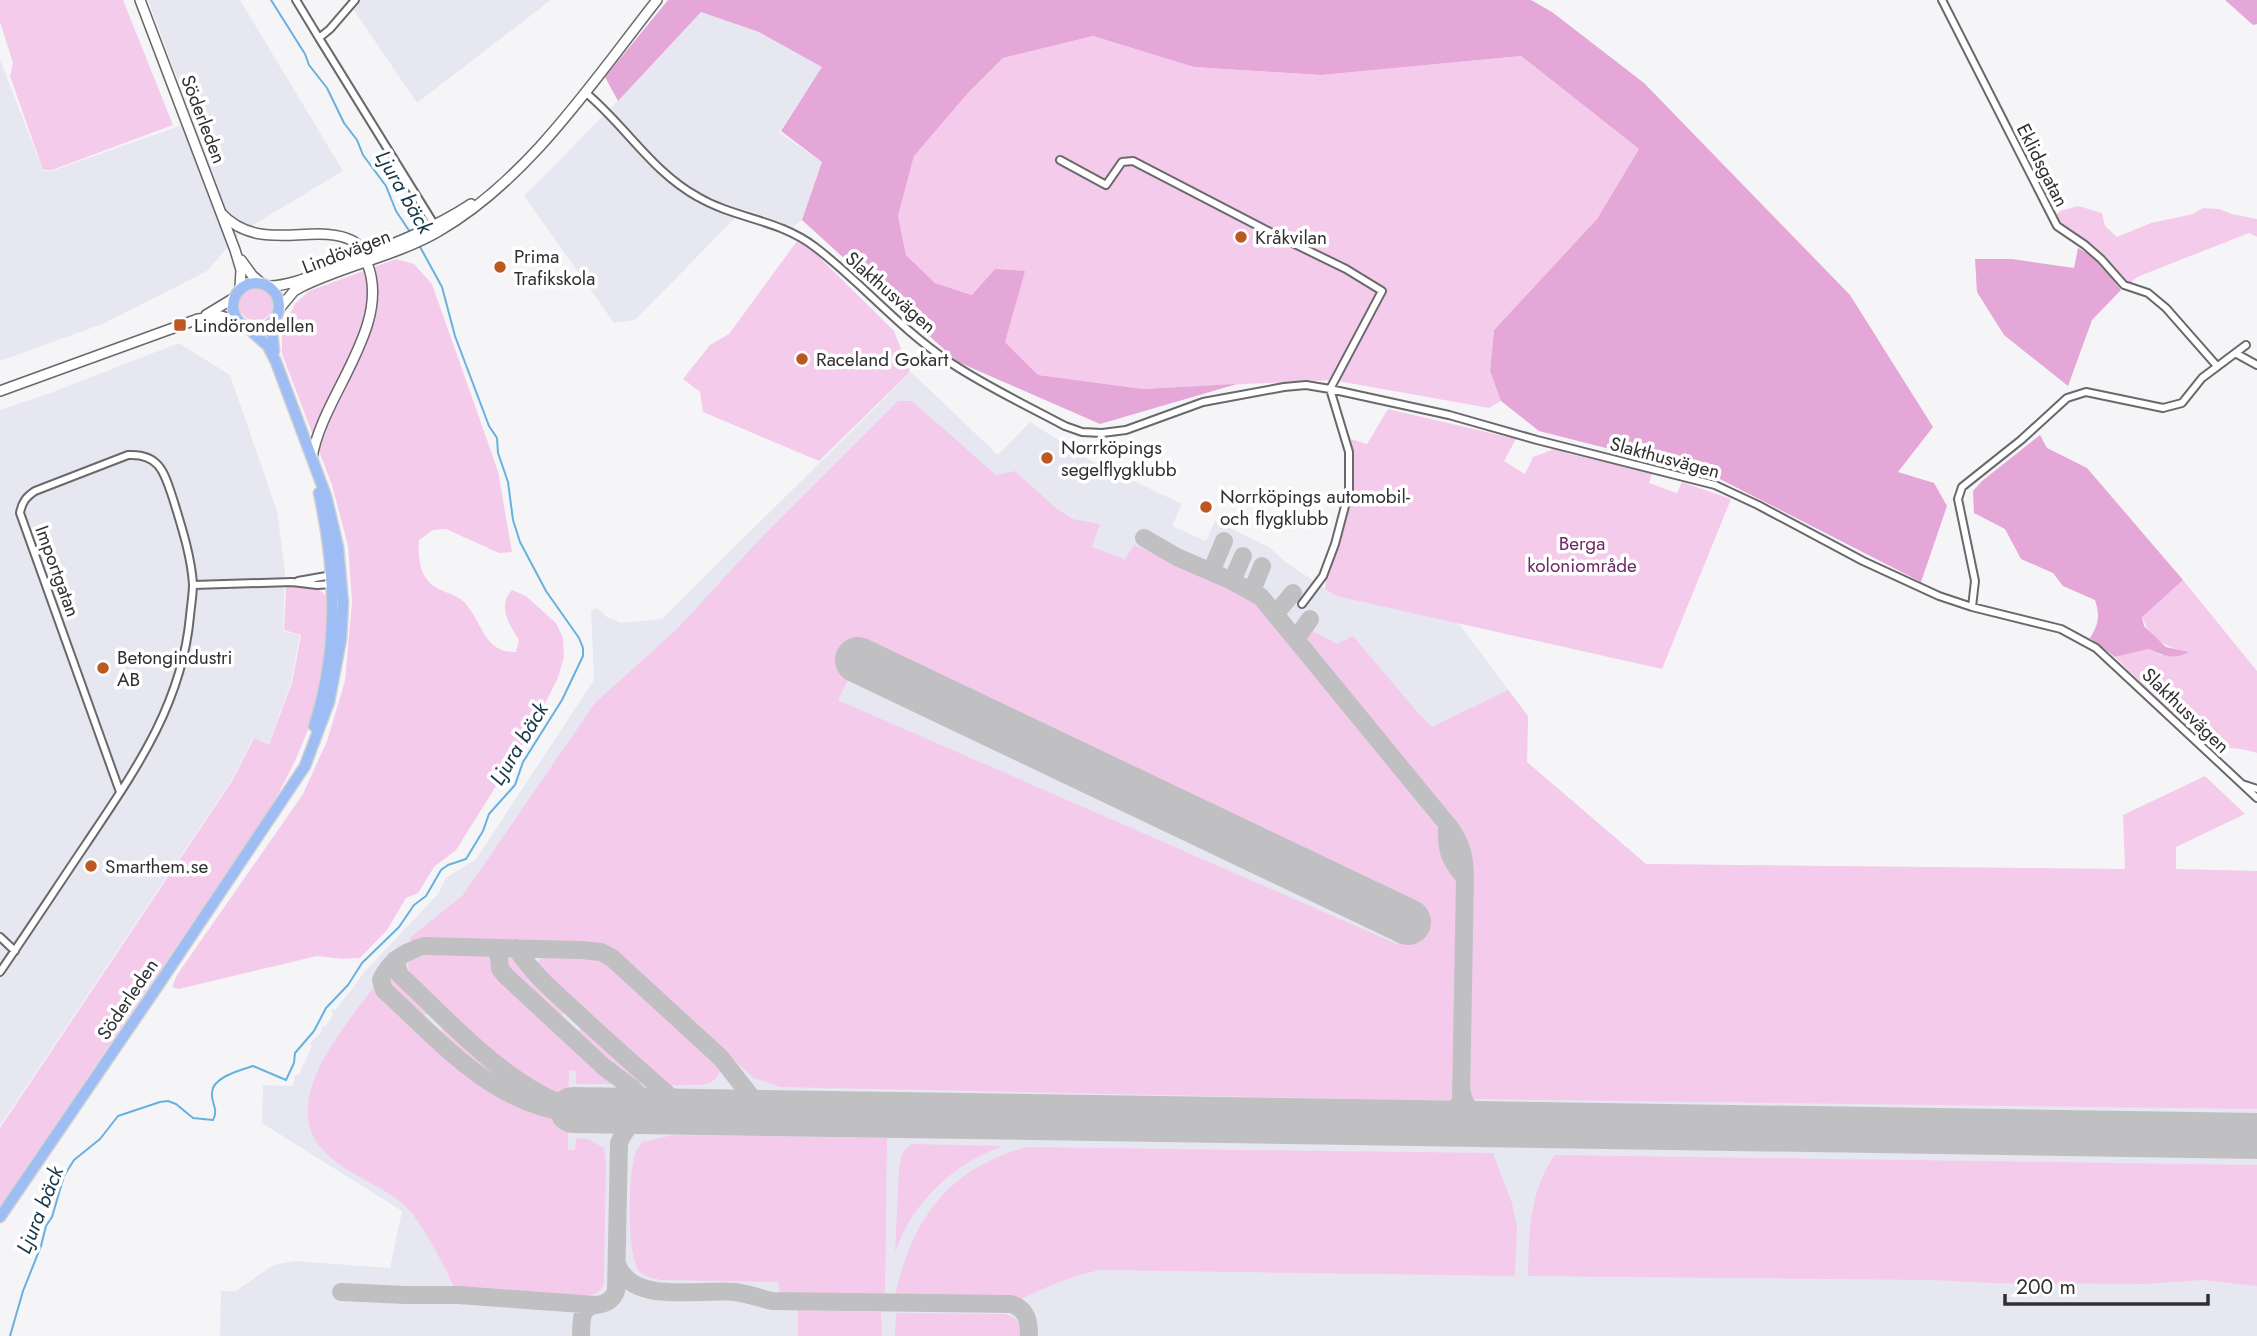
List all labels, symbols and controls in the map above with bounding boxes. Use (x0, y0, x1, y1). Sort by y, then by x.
street label: Söderleden (174, 71, 233, 167)
street label: Eklidsgatan (2010, 119, 2075, 212)
water label: Ljura bäck (368, 145, 440, 240)
street label: Lindövägen (298, 222, 394, 281)
place label: Kråkvilan (1255, 224, 1327, 251)
marker: Kråkvilan (1233, 229, 1249, 245)
place label: Prima Trafikskola (514, 243, 595, 292)
street label: Slakthusvägen (839, 245, 942, 339)
marker: Prima Trafikskola (492, 259, 508, 275)
place label: Lindörondellen (194, 312, 314, 339)
marker: Lindörondellen (172, 317, 188, 333)
place label: Raceland Gokart (816, 346, 949, 373)
marker: Raceland Gokart (794, 351, 810, 367)
street label: Slakthusvägen (1607, 430, 1723, 485)
place label: Norrköpings segelflygklubb (1061, 434, 1177, 483)
marker: Norrköpings segelflygklubb (1039, 450, 1055, 466)
place label: Norrköpings automobil- och flygklubb (1220, 483, 1410, 532)
marker: Norrköpings automobil- och flygklubb (1198, 499, 1214, 515)
street label: Importgatan (29, 522, 87, 621)
park label: Berga koloniområde (1527, 530, 1637, 579)
place label: Betongindustri AB (117, 644, 233, 693)
marker: Betongindustri AB (95, 660, 111, 676)
street label: Slakthusvägen (2136, 662, 2236, 759)
water label: Ljura bäck (482, 696, 556, 791)
place label: Smarthem.se (105, 853, 208, 880)
marker: Smarthem.se (83, 858, 99, 874)
street label: Söderleden (90, 953, 165, 1045)
water label: Ljura bäck (9, 1161, 71, 1258)
scale bar (2005, 1262, 2208, 1306)
text: 200 m (2016, 1272, 2076, 1302)

